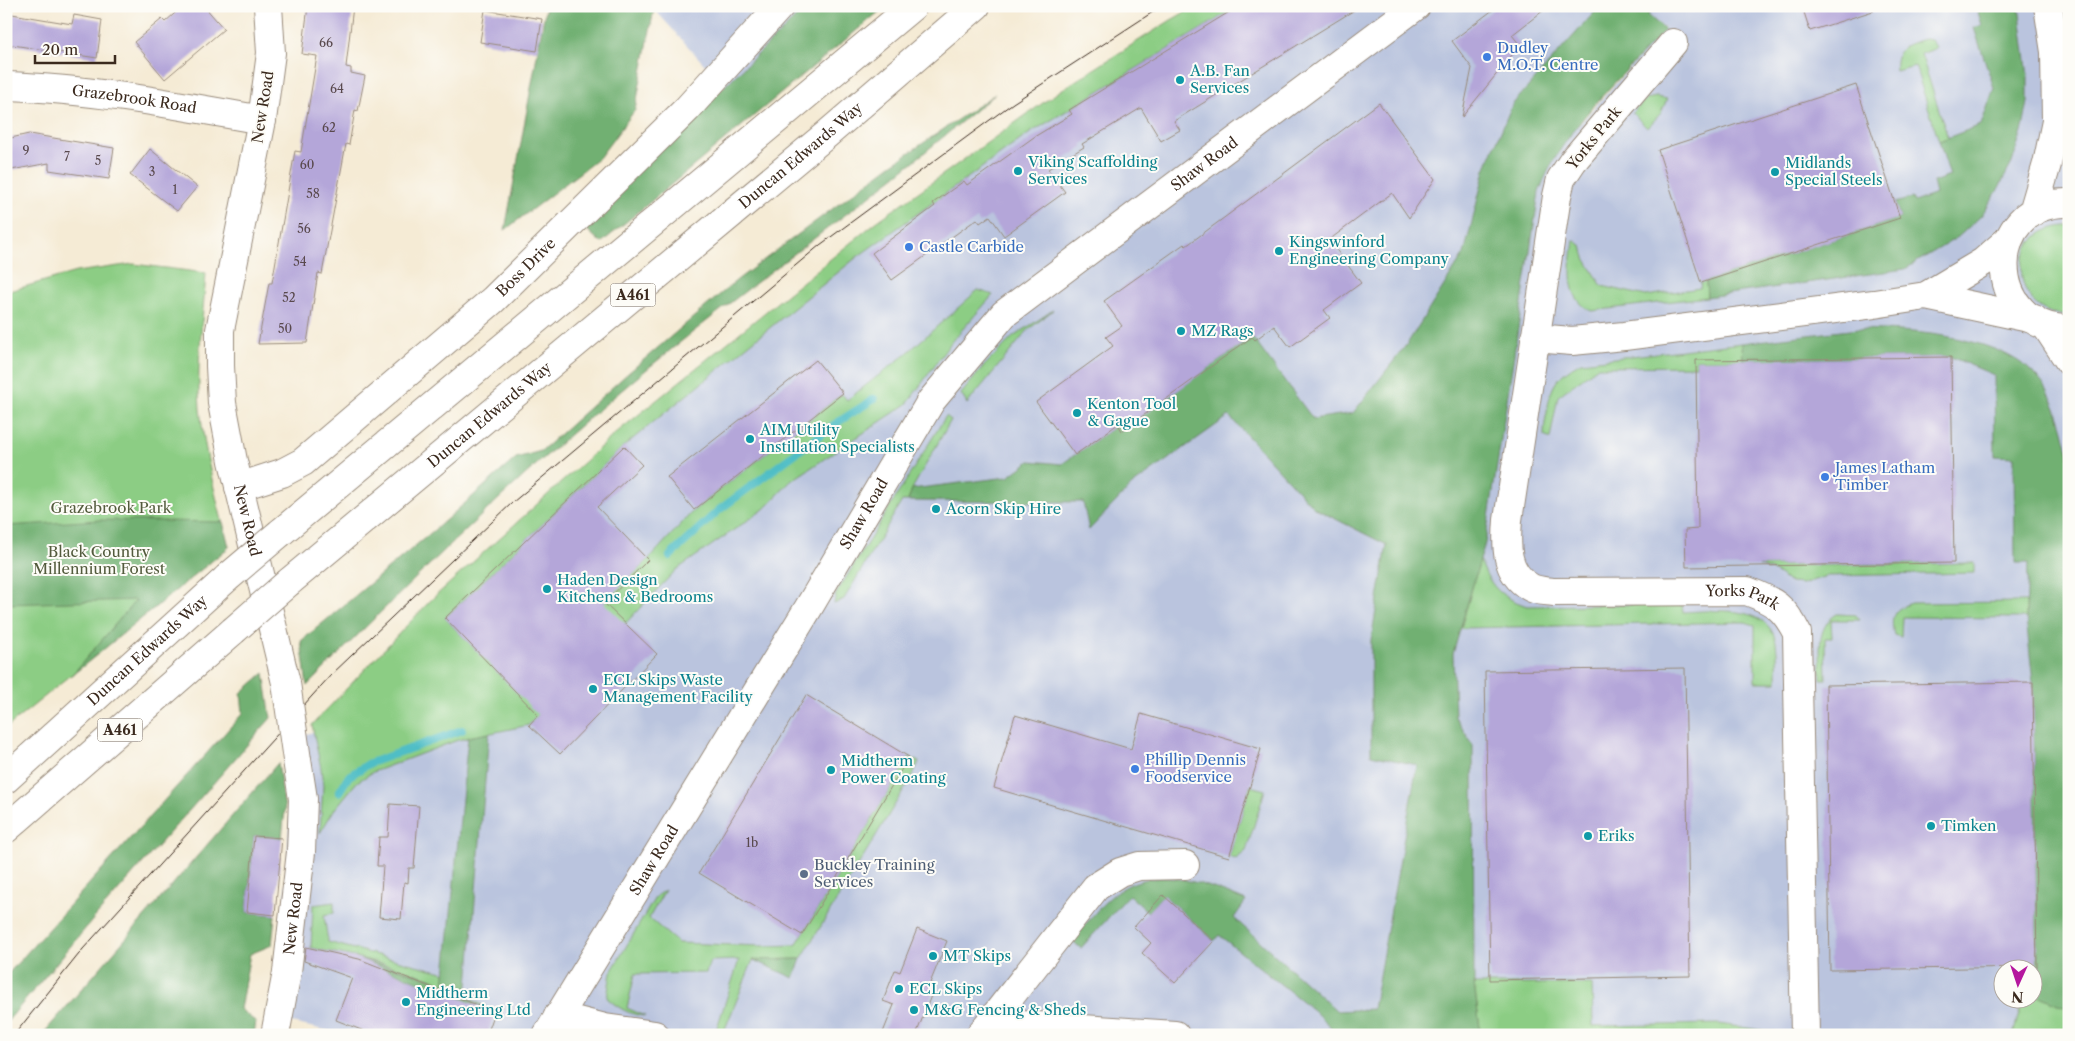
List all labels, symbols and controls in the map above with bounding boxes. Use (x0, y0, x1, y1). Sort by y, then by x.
scale bar (35, 32, 115, 64)
house number: 66 (319, 35, 333, 50)
place label: Dudley M.O.T. Centre (1497, 38, 1599, 74)
text: 20 m (42, 40, 78, 59)
marker: Dudley M.O.T. Centre (1481, 51, 1493, 63)
place label: A.B. Fan Services (1189, 61, 1251, 97)
street label: New Road (247, 69, 278, 145)
marker: A.B. Fan Services (1174, 74, 1186, 86)
street label: Grazebrook Road (71, 81, 198, 117)
house number: 64 (330, 81, 344, 96)
street label: Duncan Edwards Way (735, 98, 867, 213)
street label: Yorks Park (1562, 101, 1626, 174)
house number: 62 (322, 120, 336, 135)
street label: Shaw Road (1167, 133, 1241, 195)
house number: 9 (22, 143, 30, 158)
house number: 7 (64, 149, 70, 164)
place label: Viking Scaffolding Services (1027, 152, 1158, 188)
house number: 5 (95, 153, 101, 168)
place label: Midlands Special Steels (1785, 153, 1882, 189)
house number: 60 (300, 157, 314, 172)
house number: 3 (149, 164, 155, 179)
marker: Viking Scaffolding Services (1012, 165, 1024, 177)
marker: Midlands Special Steels (1769, 166, 1781, 178)
house number: 1 (172, 182, 178, 197)
house number: 58 (306, 186, 320, 201)
house number: 56 (297, 221, 311, 236)
place label: Kingswinford Engineering Company (1289, 232, 1449, 268)
street label: Boss Drive (492, 234, 559, 300)
place label: Castle Carbide (919, 237, 1024, 256)
marker: Castle Carbide (903, 241, 915, 253)
marker: Kingswinford Engineering Company (1273, 245, 1285, 257)
house number: 54 (293, 254, 307, 269)
road number: A461 (610, 284, 656, 306)
house number: 52 (282, 290, 296, 305)
house number: 50 (278, 321, 292, 336)
place label: MZ Rags (1191, 321, 1254, 340)
marker: MZ Rags (1175, 325, 1187, 337)
street label: Duncan Edwards Way (423, 357, 556, 472)
place label: Kenton Tool & Gague (1087, 394, 1177, 430)
marker: Kenton Tool & Gague (1071, 407, 1083, 419)
place label: AIM Utility Instillation Specialists (759, 420, 915, 456)
marker: AIM Utility Instillation Specialists (744, 433, 756, 445)
place label: James Latham Timber (1833, 458, 1935, 494)
marker: James Latham Timber (1819, 471, 1831, 483)
street label: Shaw Road (835, 475, 892, 552)
street label: New Road (230, 482, 265, 558)
park label: Grazebrook Park (51, 498, 173, 517)
place label: Acorn Skip Hire (945, 499, 1061, 518)
marker: Acorn Skip Hire (930, 503, 942, 515)
park label: Black Country Millennium Forest (33, 542, 166, 578)
place label: Haden Design Kitchens & Bedrooms (557, 570, 713, 606)
street label: Yorks Park (1705, 581, 1785, 615)
marker: Haden Design Kitchens & Bedrooms (541, 583, 553, 595)
street label: Duncan Edwards Way (83, 590, 211, 709)
place label: ECL Skips Waste Management Facility (603, 670, 753, 706)
marker: ECL Skips Waste Management Facility (587, 683, 599, 695)
road number: A461 (98, 718, 142, 742)
place label: Phillip Dennis Foodservice (1145, 750, 1246, 786)
place label: Midtherm Power Coating (841, 751, 946, 787)
marker: Phillip Dennis Foodservice (1129, 763, 1141, 775)
marker: Midtherm Power Coating (825, 764, 837, 776)
place label: Timken (1941, 816, 1997, 835)
marker: Timken (1925, 820, 1937, 832)
street label: Shaw Road (625, 821, 682, 899)
place label: Eriks (1598, 826, 1634, 845)
marker: Eriks (1582, 830, 1594, 842)
house number: 1b (746, 835, 758, 850)
place label: Buckley Training Services (814, 855, 935, 891)
marker: Buckley Training Services (798, 868, 810, 880)
street label: New Road (279, 881, 306, 956)
place label: MT Skips (943, 946, 1011, 965)
marker: MT Skips (927, 950, 939, 962)
north arrow (1992, 958, 2042, 1008)
place label: ECL Skips (909, 979, 982, 998)
place label: Midtherm Engineering Ltd (416, 983, 531, 1019)
marker: ECL Skips (893, 983, 905, 995)
text: N (2011, 988, 2024, 1006)
marker: Midtherm Engineering Ltd (400, 996, 412, 1008)
place label: M&G Fencing & Sheds (924, 1000, 1086, 1019)
marker: M&G Fencing & Sheds (908, 1004, 920, 1016)

